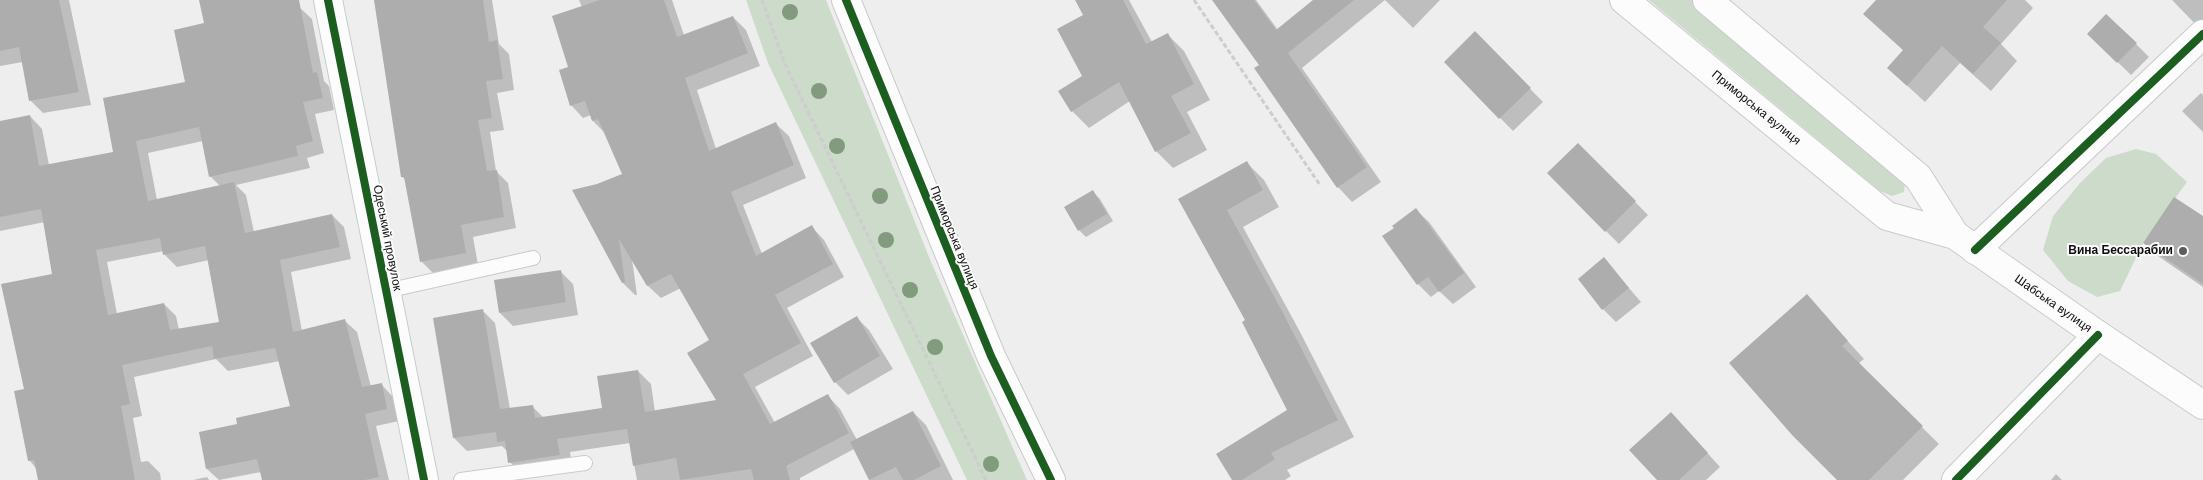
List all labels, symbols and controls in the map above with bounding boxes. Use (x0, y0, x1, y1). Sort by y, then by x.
street label: Приморська вулиця (1709, 68, 1803, 148)
street label: Одеський провулок (370, 184, 404, 292)
street label: Приморська вулиця (927, 184, 981, 292)
place label: Вина Бессарабии (2068, 244, 2173, 258)
marker: Вина Бессарабии (2177, 245, 2189, 257)
street label: Шабська вулиця (2012, 272, 2094, 336)

